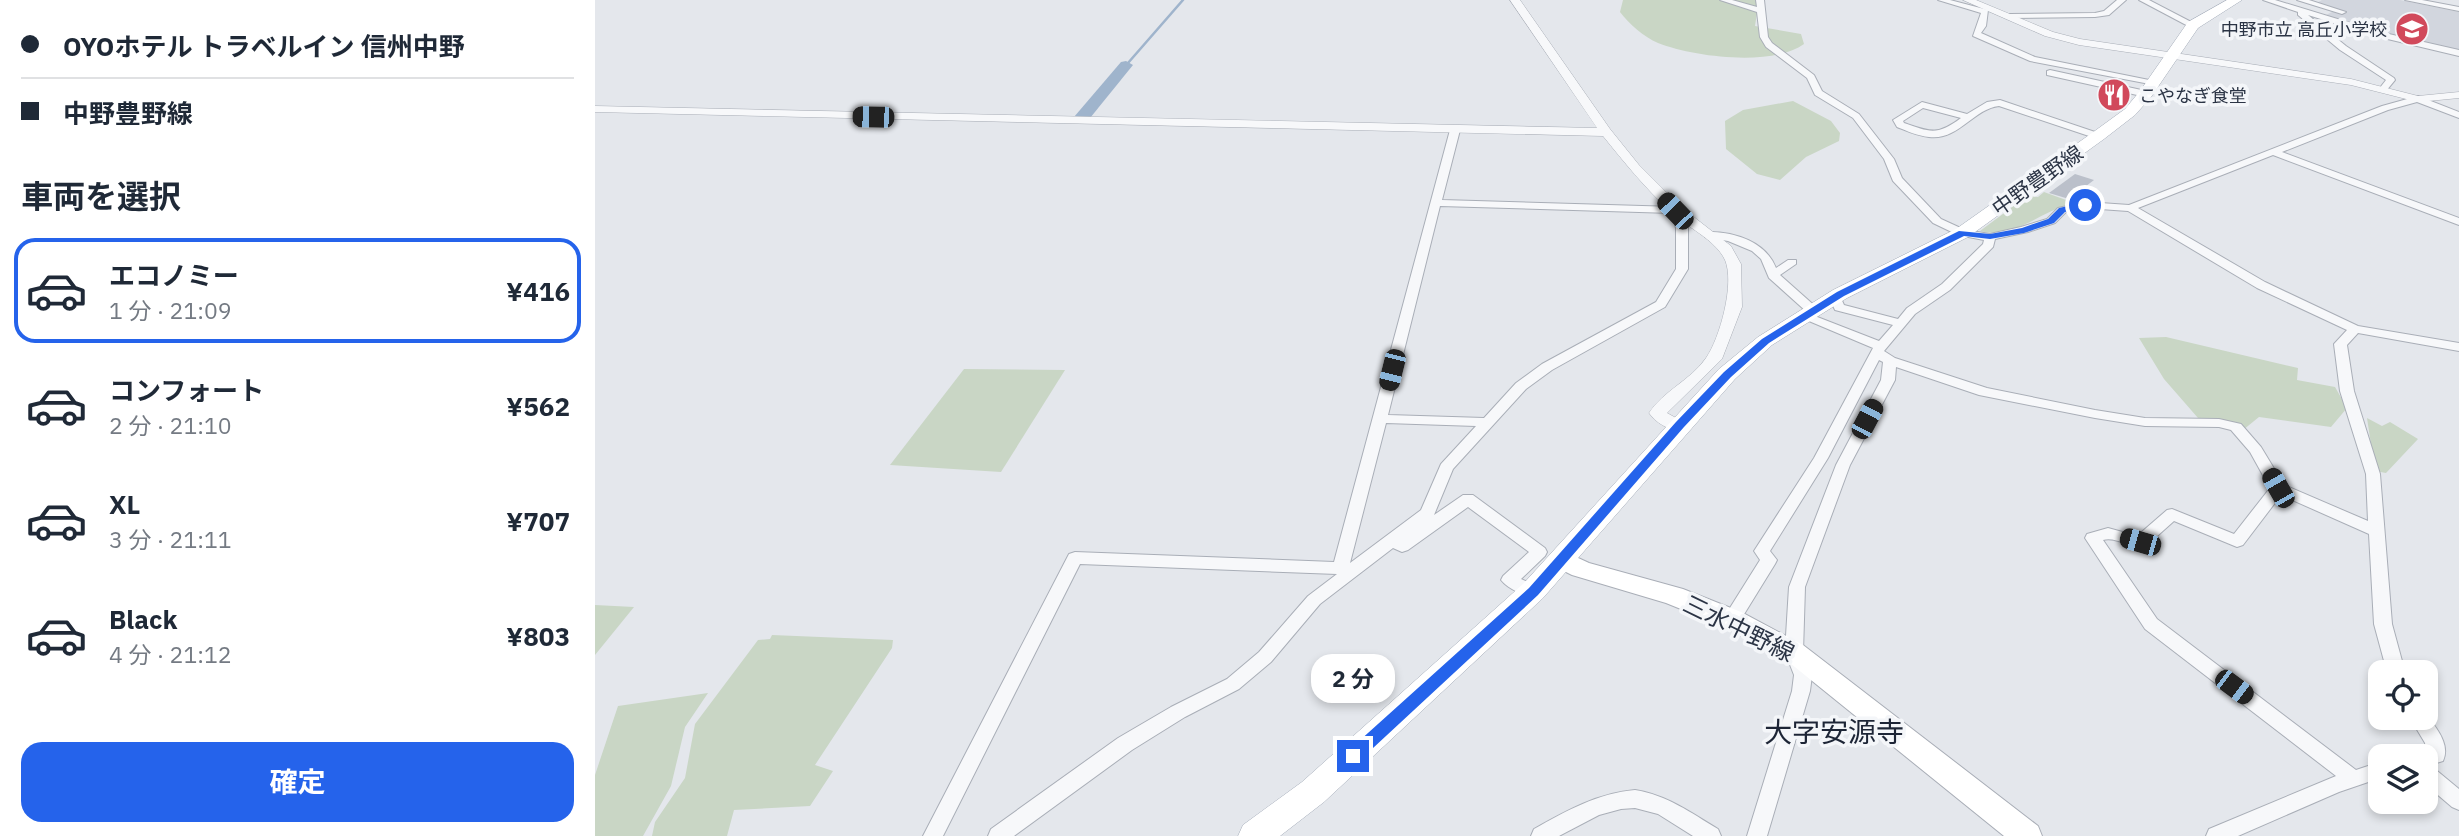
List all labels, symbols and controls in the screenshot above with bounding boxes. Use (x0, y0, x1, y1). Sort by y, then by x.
school or university icon: 中野市立 高丘小学校 (2393, 10, 2431, 48)
place label: 中野市立 高丘小学校 (2221, 18, 2387, 41)
text: OYOホテル トラベルイン 信州中野 (63, 29, 465, 63)
restaurant icon: こやなぎ食堂 (2095, 76, 2133, 114)
place label: こやなぎ食堂 (2139, 84, 2247, 107)
text: 中野豊野線 (63, 96, 193, 130)
car (852, 106, 895, 128)
street label: 中野豊野線 (1986, 138, 2088, 222)
text: 車両を選択 (21, 175, 181, 217)
car (1653, 189, 1698, 233)
route start (2069, 189, 2101, 221)
text: エコノミー (109, 258, 239, 292)
icon: car (25, 259, 88, 322)
text: ¥416 (506, 274, 570, 308)
text: 1 分 · 21:09 (109, 295, 232, 325)
car (1377, 347, 1408, 393)
text: コンフォート (109, 373, 264, 407)
icon: car (25, 374, 88, 437)
text: ¥562 (506, 389, 570, 423)
car (1848, 396, 1887, 442)
text: 2 分 · 21:10 (109, 410, 232, 440)
car (2259, 465, 2298, 511)
text: XL (109, 487, 140, 521)
icon: car (25, 489, 88, 552)
text: ¥707 (506, 504, 570, 538)
text: 3 分 · 21:11 (109, 524, 232, 554)
car (2117, 526, 2164, 558)
street label: 三水中野線 (1678, 587, 1800, 669)
text: Black (109, 602, 177, 636)
icon: car (25, 604, 88, 667)
text: ¥803 (506, 619, 570, 653)
text: 4 分 · 21:12 (109, 639, 232, 669)
callout: 2 分 (1311, 654, 1395, 704)
map controls (2368, 660, 2438, 814)
button: locate (2368, 660, 2438, 730)
text: 2 分 (1332, 663, 1374, 693)
car (2211, 666, 2258, 708)
district label: 大字安源寺 (1764, 713, 1904, 750)
route end (1337, 740, 1369, 772)
button: 確定 (21, 742, 574, 822)
button: layers (2368, 744, 2438, 814)

